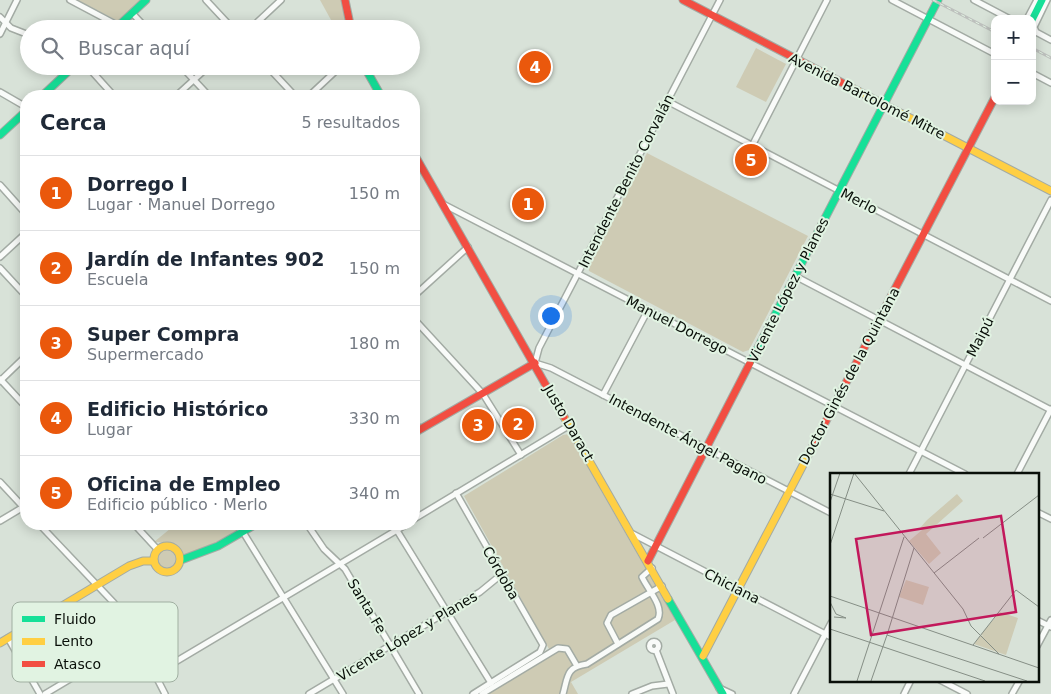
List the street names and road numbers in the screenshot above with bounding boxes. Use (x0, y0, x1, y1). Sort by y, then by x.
street label: Avenida Bartolomé Mitre (786, 50, 948, 142)
street label: Intendente Benito Corvalán (575, 92, 677, 270)
street label: Merlo (838, 185, 880, 217)
street label: Vicente López y Planes (744, 215, 832, 365)
street label: Doctor Ginés de la Quintana (795, 285, 903, 467)
street label: Manuel Dorrego (624, 293, 730, 357)
street label: Maipú (963, 315, 997, 359)
street label: Justo Daract (540, 381, 598, 465)
street label: Intendente Ángel Pagano (606, 391, 770, 487)
street label: Córdoba (479, 544, 523, 602)
street label: Chiclana (702, 565, 762, 607)
street label: Santa Fe (344, 576, 390, 636)
street label: Vicente López y Planes (334, 588, 480, 684)

